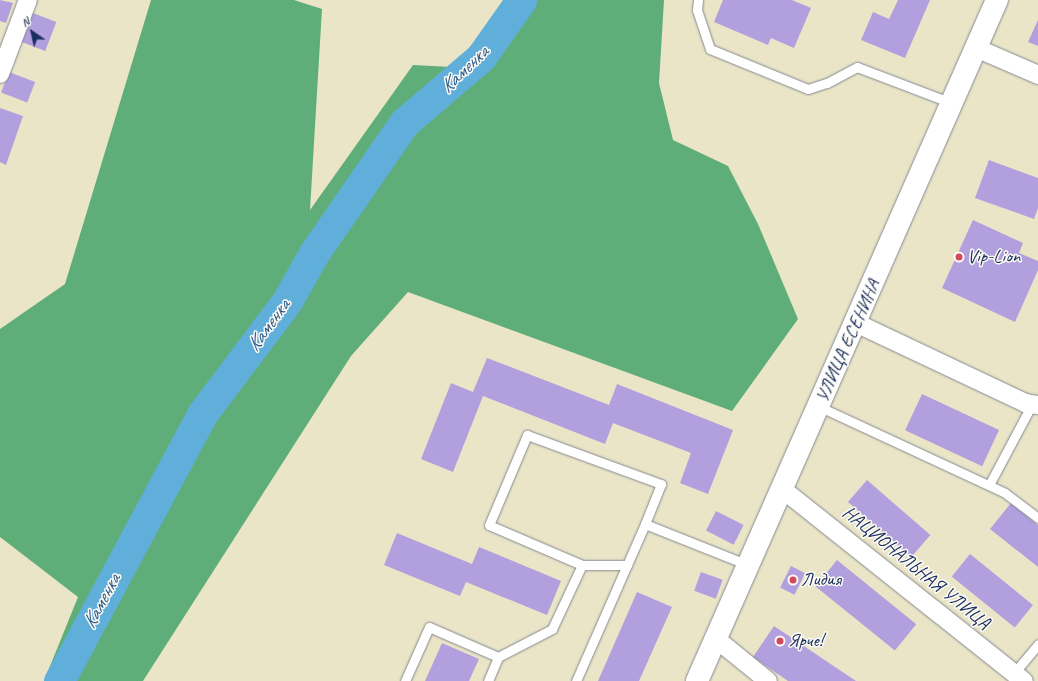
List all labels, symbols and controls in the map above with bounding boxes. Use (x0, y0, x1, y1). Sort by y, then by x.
north arrow (12, 12, 52, 52)
text: N (19, 14, 32, 30)
water label: Каменка (435, 40, 493, 98)
place label: Vip-Lion (967, 246, 1020, 268)
marker: Vip-Lion (954, 252, 964, 262)
street label: УЛИЦА ЕСЕНИНА (811, 276, 885, 406)
water label: Каменка (241, 294, 295, 356)
street label: НАЦИОНАЛЬНАЯ УЛИЦА (837, 501, 995, 635)
place label: Лидия (801, 569, 841, 591)
water label: Каменка (77, 570, 125, 632)
marker: Лидия (788, 575, 798, 585)
place label: Ярче! (788, 630, 823, 652)
marker: Ярче! (775, 636, 785, 646)

